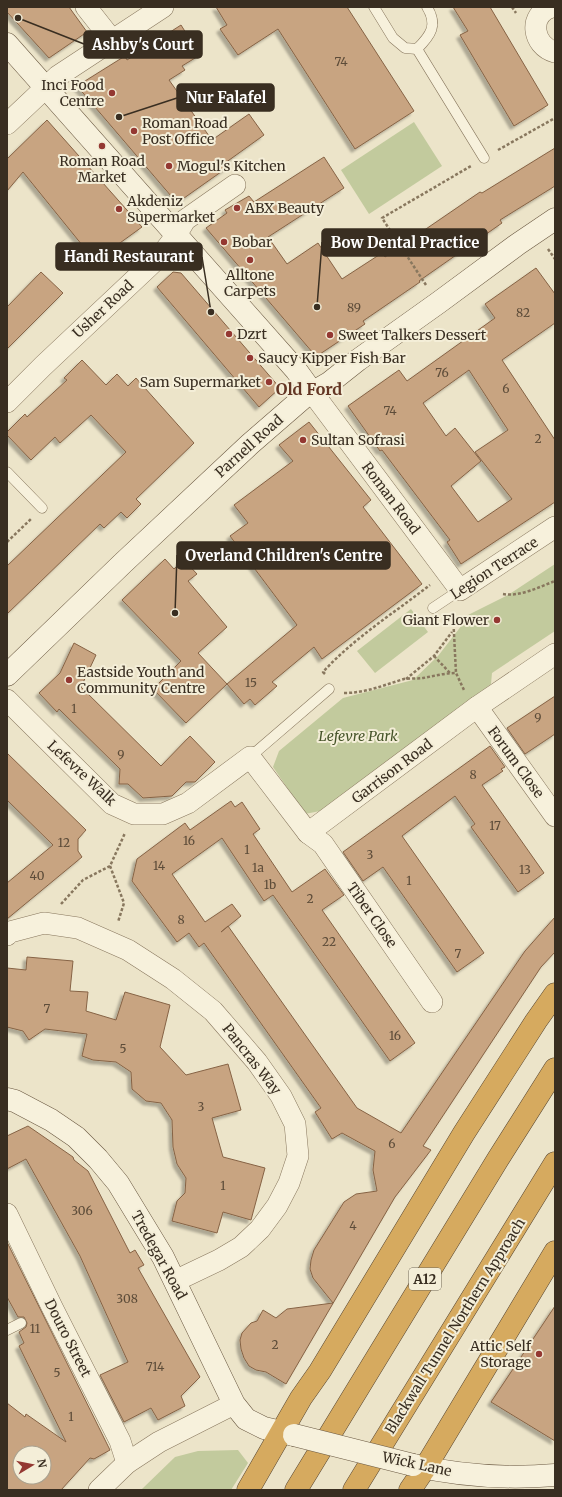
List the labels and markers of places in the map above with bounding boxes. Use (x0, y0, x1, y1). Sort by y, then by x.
callout: Ashby's Court (84, 31, 202, 58)
place label: Inci Food Centre (41, 76, 105, 110)
callout: Nur Falafel (177, 84, 274, 111)
marker: Inci Food Centre (107, 88, 117, 98)
place label: Roman Road Post Office (142, 114, 228, 148)
marker: Roman Road Post Office (129, 126, 139, 136)
marker: Roman Road Market (97, 141, 107, 151)
place label: Roman Road Market (59, 152, 145, 186)
place label: Mogul's Kitchen (177, 157, 286, 175)
marker: Mogul's Kitchen (164, 161, 174, 171)
place label: Akdeniz Supermarket (126, 192, 216, 226)
place label: ABX Beauty (244, 199, 325, 217)
marker: ABX Beauty (232, 203, 242, 213)
marker: Akdeniz Supermarket (114, 204, 124, 214)
callout: Bow Dental Practice (322, 229, 487, 256)
place label: Bobar (232, 233, 272, 251)
marker: Bobar (219, 237, 229, 247)
callout: Handi Restaurant (56, 243, 202, 270)
marker: Alltone Carpets (245, 255, 255, 265)
place label: Alltone Carpets (224, 266, 276, 300)
place label: Dzrt (237, 325, 267, 343)
place label: Sweet Talkers Dessert (338, 326, 487, 344)
marker: Dzrt (224, 329, 234, 339)
marker: Sweet Talkers Dessert (325, 330, 335, 340)
place label: Saucy Kipper Fish Bar (258, 349, 406, 367)
marker: Saucy Kipper Fish Bar (245, 353, 255, 363)
place label: Sam Supermarket (140, 373, 262, 391)
marker: Sam Supermarket (264, 377, 274, 387)
place label: Sultan Sofrasi (311, 431, 405, 449)
marker: Sultan Sofrasi (298, 435, 308, 445)
callout: Overland Children's Centre (177, 542, 390, 569)
place label: Giant Flower (403, 611, 489, 629)
marker: Giant Flower (492, 615, 502, 625)
place label: Eastside Youth and Community Centre (77, 663, 205, 697)
marker: Eastside Youth and Community Centre (64, 675, 74, 685)
place label: Attic Self Storage (469, 1337, 532, 1371)
marker: Attic Self Storage (534, 1349, 544, 1359)

